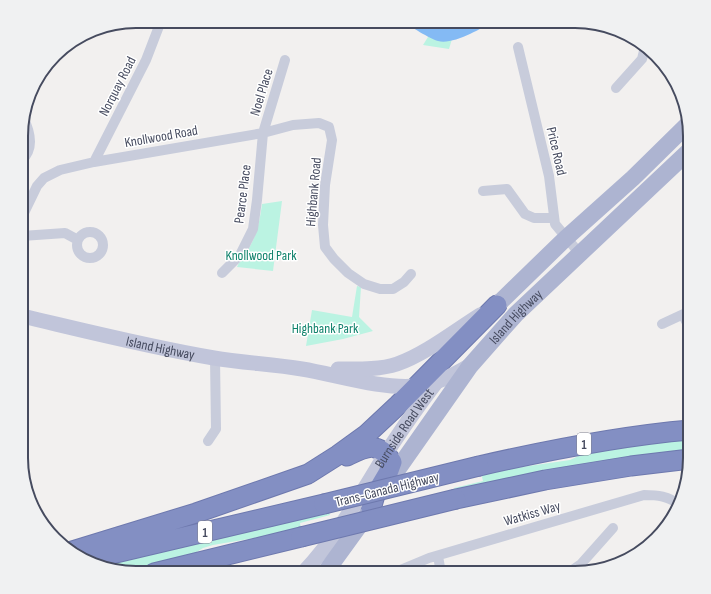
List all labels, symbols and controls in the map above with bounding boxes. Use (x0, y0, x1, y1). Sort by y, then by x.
street label: Norquay Road (95, 53, 140, 119)
street label: Noel Place (246, 66, 277, 118)
street label: Knollwood Road (123, 122, 199, 151)
street label: Price Road (543, 125, 570, 177)
street label: Highbank Road (302, 157, 325, 227)
street label: Pearce Place (230, 164, 255, 224)
park label: Knollwood Park (225, 247, 297, 264)
street label: Island Highway (485, 285, 546, 348)
park label: Highbank Park (292, 320, 359, 337)
street label: Island Highway (124, 333, 197, 364)
street label: Burnside Road West (371, 385, 438, 471)
road number: 1 (577, 433, 591, 455)
street label: Trans-Canada Highway (333, 468, 441, 511)
street label: Watkiss Way (502, 497, 563, 530)
road number: 1 (198, 521, 212, 543)

